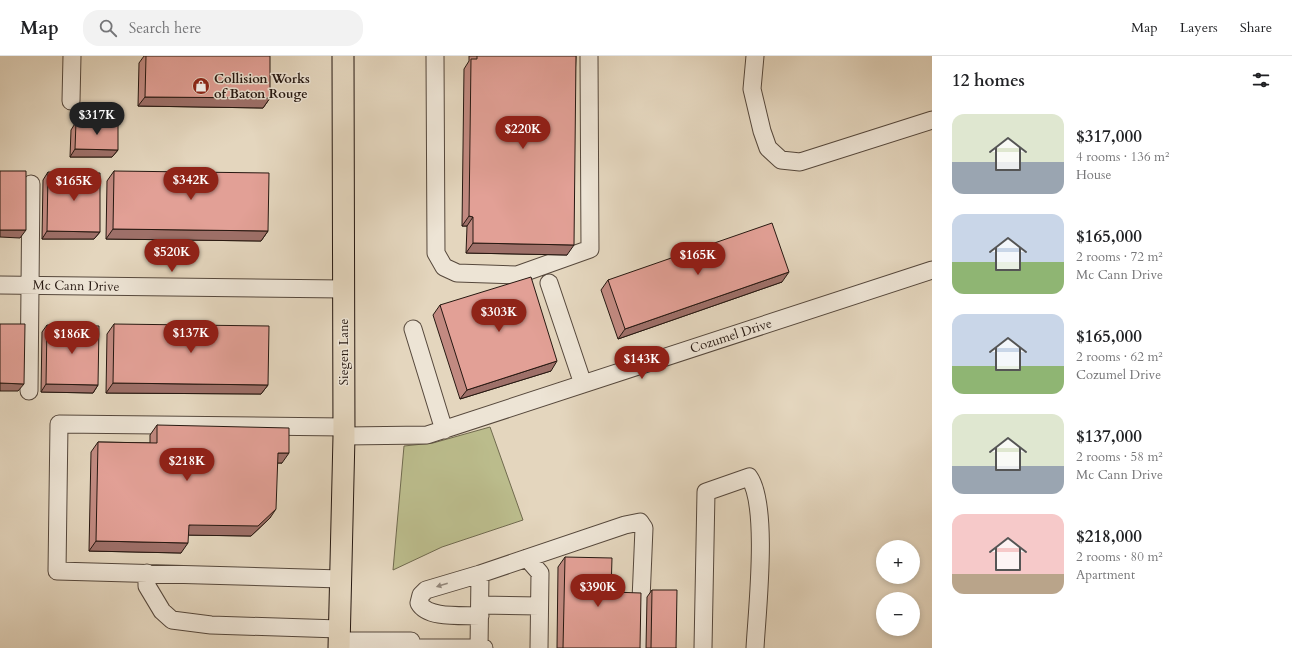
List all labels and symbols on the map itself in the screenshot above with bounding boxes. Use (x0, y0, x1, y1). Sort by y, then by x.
place label: Collision Works of Baton Rouge (214, 70, 310, 103)
shop icon: Collision Works of Baton Rouge (191, 76, 211, 96)
pin: $317K (69, 102, 125, 136)
pin: $220K (495, 116, 551, 150)
pin: $342K (163, 167, 219, 201)
pin: $165K (46, 168, 102, 202)
pin: $520K (144, 239, 200, 273)
pin: $165K (670, 242, 726, 276)
street label: Mc Cann Drive (32, 276, 120, 296)
pin: $303K (471, 299, 527, 333)
street label: Cozumel Drive (688, 314, 774, 358)
street label: Siegen Lane (335, 318, 353, 385)
pin: $137K (163, 320, 219, 354)
pin: $186K (44, 321, 100, 355)
pin: $143K (614, 346, 670, 380)
pin: $218K (159, 448, 215, 482)
pin: $390K (570, 574, 626, 608)
one-way arrow (436, 582, 448, 588)

